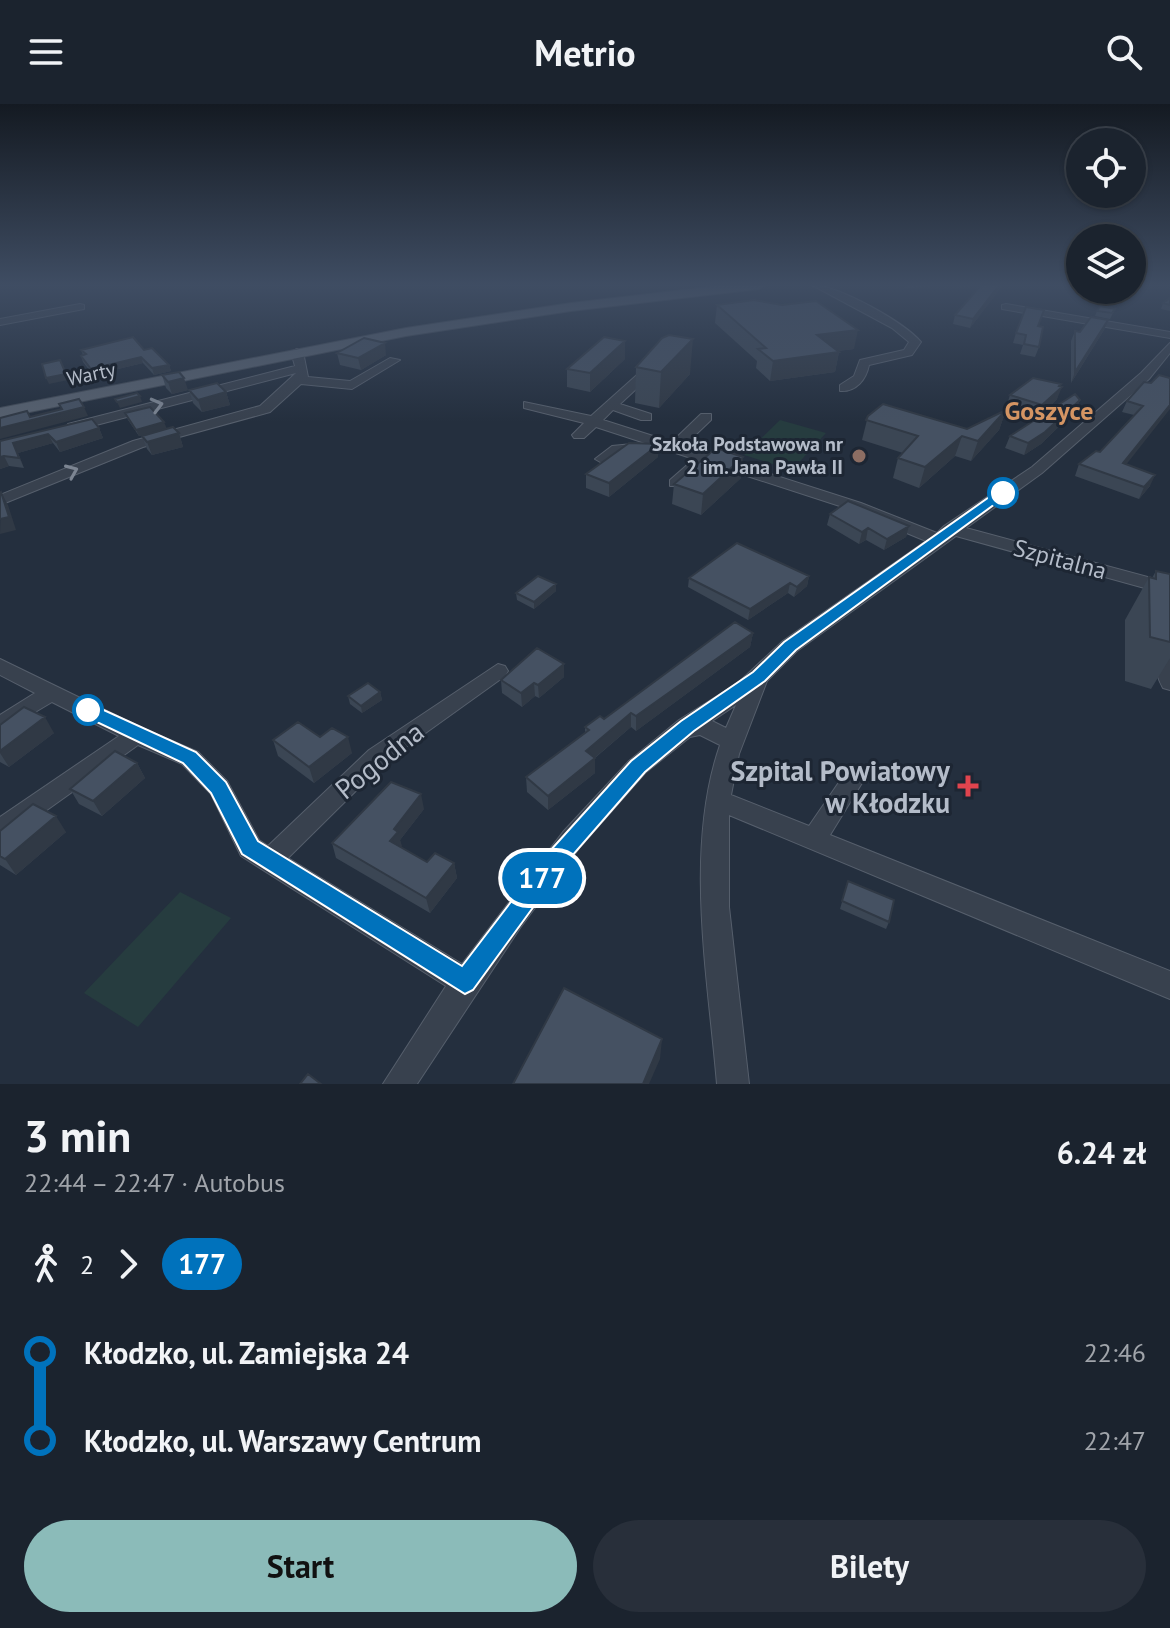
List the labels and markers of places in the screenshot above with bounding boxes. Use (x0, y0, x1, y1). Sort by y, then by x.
place label: Szkoła Podstawowa nr 2 im. Jana Pawła II (652, 431, 843, 480)
marker: Szkoła Podstawowa nr 2 im. Jana Pawła II (850, 447, 868, 465)
unlabelled marker (988, 478, 1018, 508)
unlabelled marker (73, 695, 103, 725)
place label: Szpital Powiatowy w Kłodzku (730, 752, 951, 821)
marker: Szpital Powiatowy w Kłodzku (957, 775, 979, 797)

